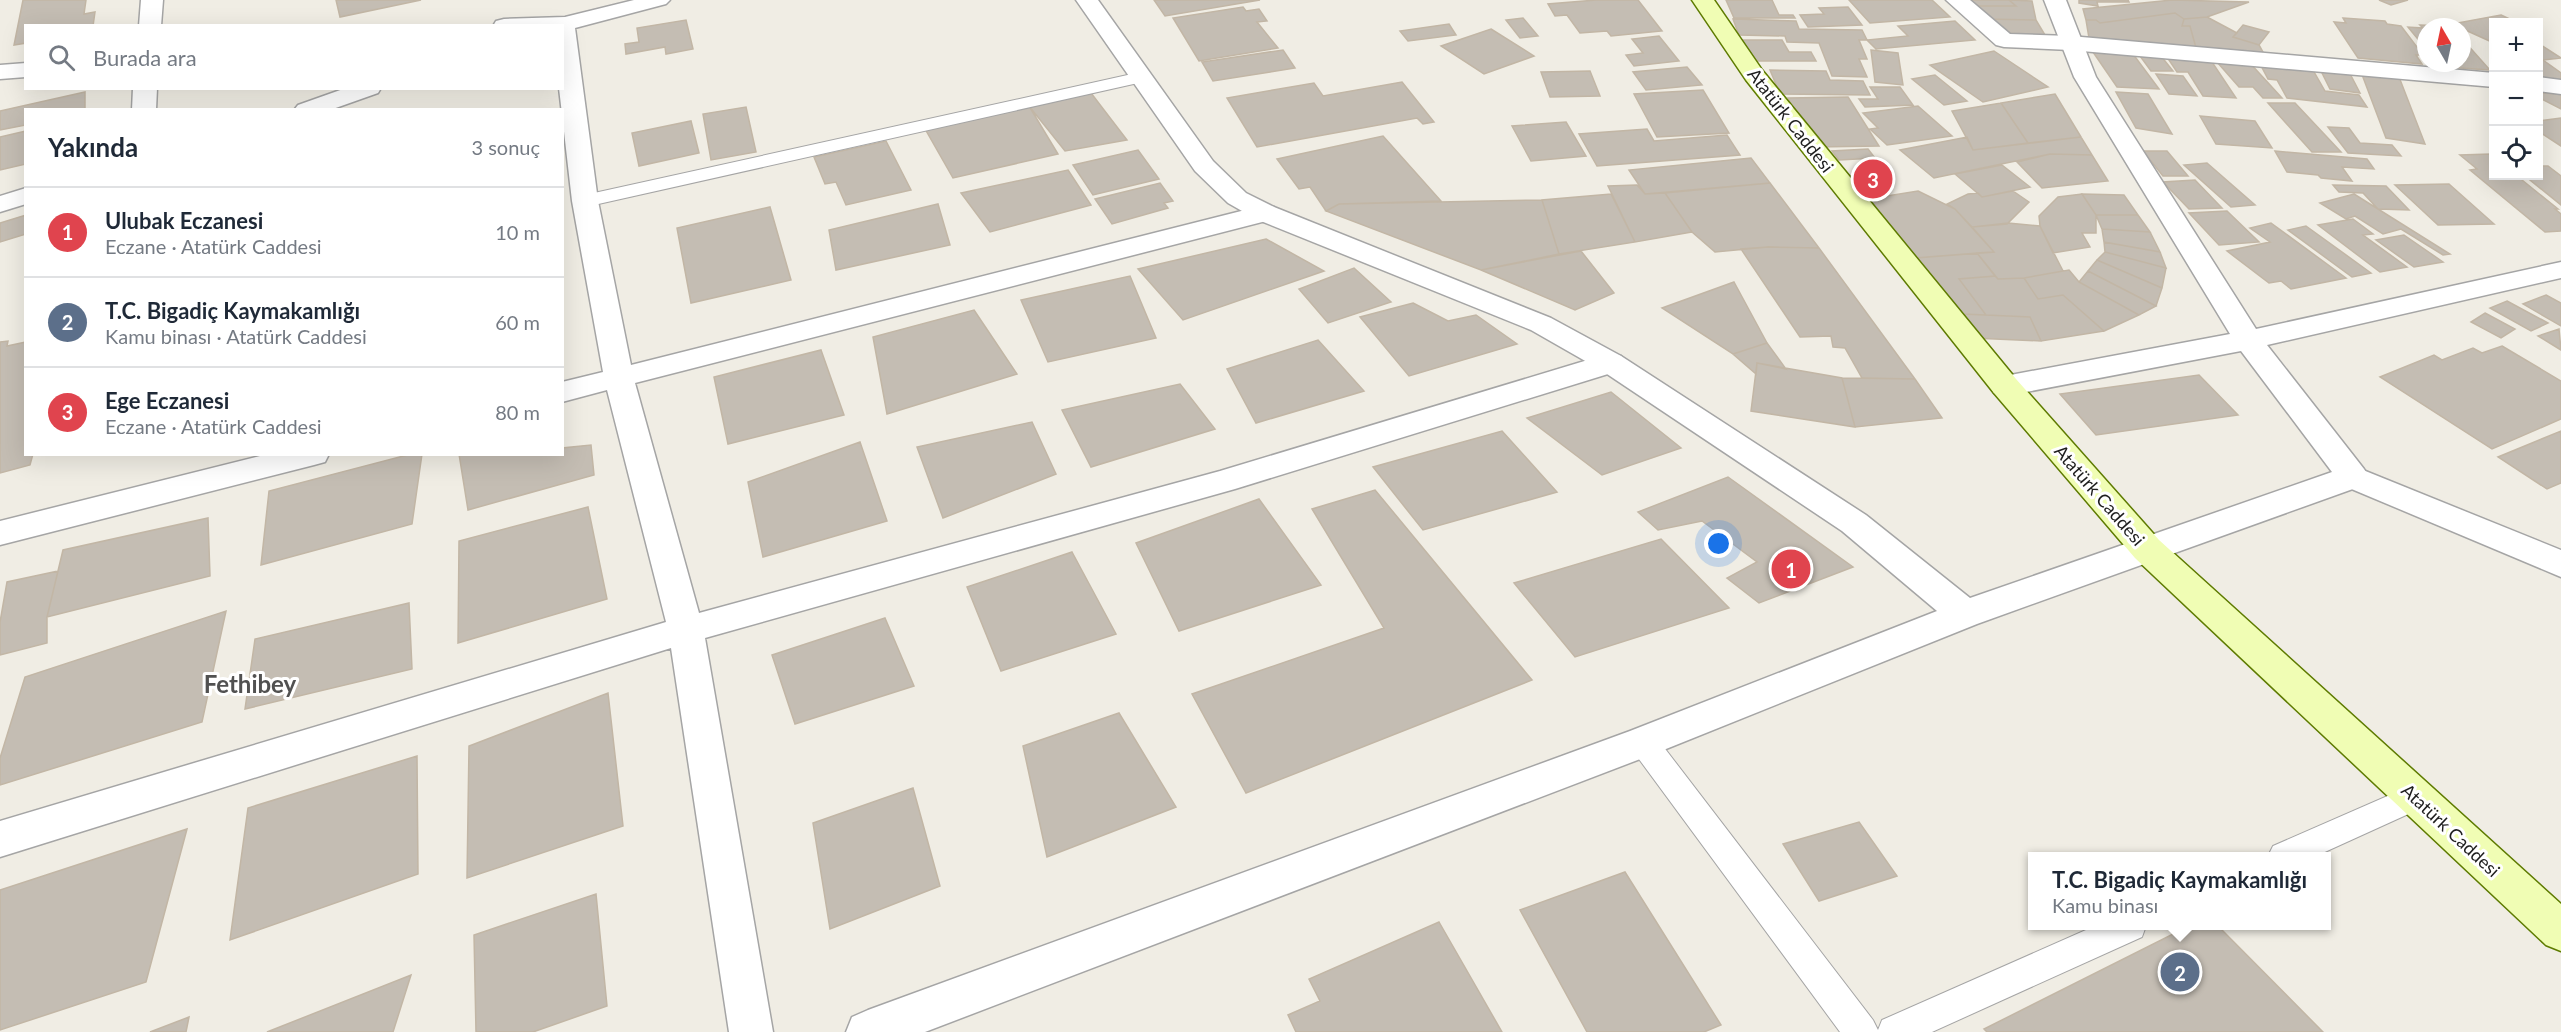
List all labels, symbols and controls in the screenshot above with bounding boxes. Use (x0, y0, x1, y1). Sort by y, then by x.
north arrow (2417, 18, 2471, 72)
map controls (2489, 18, 2543, 180)
button: + (2489, 18, 2543, 72)
search box (24, 24, 564, 90)
icon: search (45, 41, 78, 74)
text: Burada ara (93, 44, 197, 71)
street label: Atatürk Caddesi (1743, 63, 1839, 177)
button: − (2489, 72, 2543, 126)
button: locate (2489, 126, 2543, 180)
text: Yakında (48, 131, 138, 163)
text: 3 sonuç (471, 135, 540, 159)
pin: 3 (1854, 156, 1892, 201)
text: Ulubak Eczanesi (105, 207, 263, 234)
text: 1 (62, 220, 73, 244)
text: 10 m (495, 220, 540, 244)
text: Eczane · Atatürk Caddesi (105, 234, 322, 258)
text: T.C. Bigadiç Kaymakamlığı (105, 297, 360, 324)
text: 2 (62, 310, 73, 334)
text: 60 m (495, 310, 540, 334)
text: Kamu binası · Atatürk Caddesi (105, 324, 367, 348)
text: Ege Eczanesi (105, 387, 229, 414)
text: 3 (62, 400, 73, 424)
text: 80 m (495, 400, 540, 424)
text: Eczane · Atatürk Caddesi (105, 414, 322, 438)
street label: Atatürk Caddesi (2050, 440, 2150, 550)
your location (1704, 529, 1733, 558)
pin: 1 (1772, 546, 1810, 592)
district label: Fethibey (204, 669, 297, 698)
street label: Atatürk Caddesi (2397, 779, 2505, 881)
popup (2028, 852, 2331, 930)
text: T.C. Bigadiç Kaymakamlığı (2052, 866, 2307, 893)
text: Kamu binası (2052, 893, 2158, 917)
pin: 2 (2160, 950, 2200, 994)

